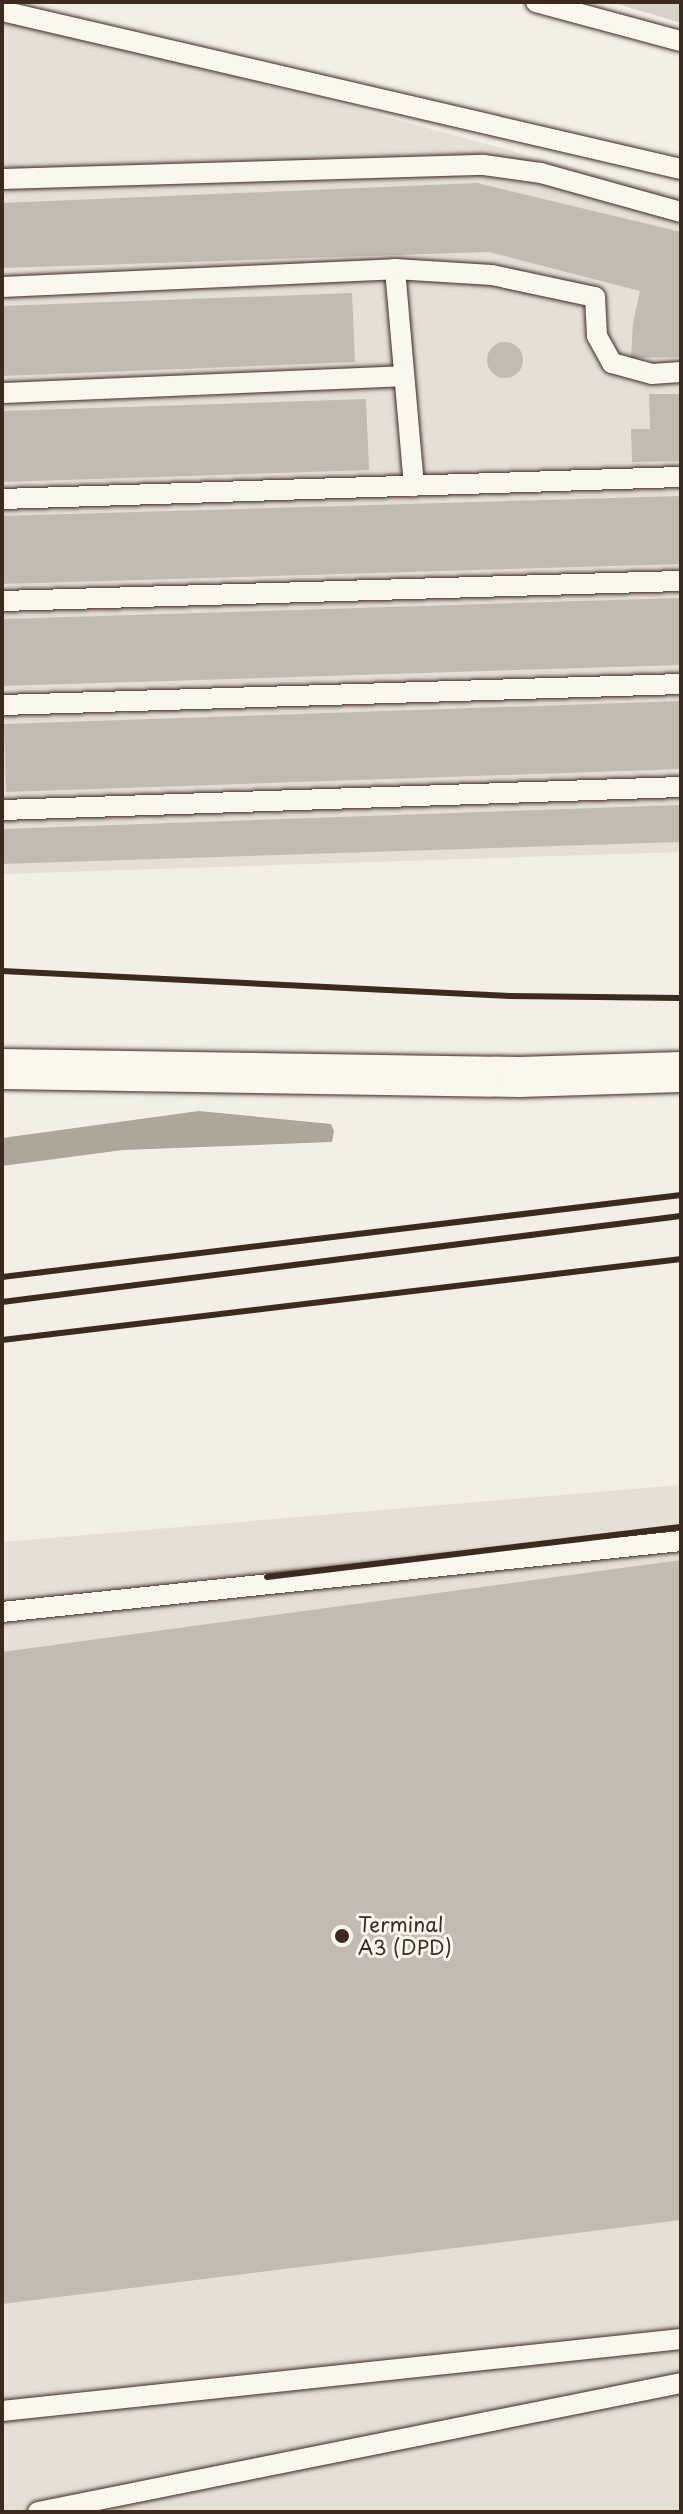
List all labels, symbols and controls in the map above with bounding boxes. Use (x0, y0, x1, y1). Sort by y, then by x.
place label: Terminal A3 (DPD) (358, 1912, 452, 1959)
marker: Terminal A3 (DPD) (333, 1927, 351, 1945)

